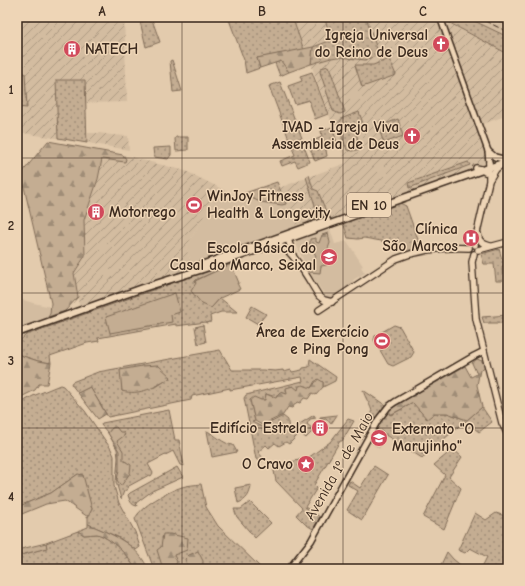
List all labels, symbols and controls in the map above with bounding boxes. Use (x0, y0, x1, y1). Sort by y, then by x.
text: A (98, 4, 106, 19)
text: B (258, 4, 266, 19)
text: C (419, 4, 427, 19)
place label: Igreja Universal do Reino de Deus (315, 26, 428, 61)
church icon: Igreja Universal do Reino de Deus (431, 34, 451, 54)
building icon: NATECH (62, 39, 82, 59)
place label: NATECH (85, 40, 138, 58)
text: 1 (8, 82, 14, 97)
place label: IVAD - Igreja Viva Assembleia de Deus (272, 118, 399, 153)
church icon: IVAD - Igreja Viva Assembleia de Deus (402, 126, 422, 146)
place label: WinJoy Fitness Health & Longevity (207, 187, 330, 222)
road number: EN 10 (347, 193, 391, 217)
sports icon: WinJoy Fitness Health & Longevity (184, 195, 204, 215)
building icon: Motorrego (86, 202, 106, 222)
place label: Motorrego (109, 203, 176, 221)
text: 2 (8, 218, 14, 233)
place label: Clínica São Marcos (383, 220, 458, 255)
hospital icon: Clínica São Marcos (461, 228, 481, 248)
place label: Escola Básica do Casal do Marco, Seixal (170, 239, 316, 274)
school or university icon: Escola Básica do Casal do Marco, Seixal (319, 247, 339, 267)
place label: Área de Exercício e Ping Pong (256, 322, 369, 358)
sports icon: Área de Exercício e Ping Pong (372, 331, 392, 351)
text: 3 (8, 353, 14, 368)
street label: Avenida 1º de Maio (301, 409, 377, 523)
building icon: Edifício Estrela (310, 418, 330, 438)
place label: Edifício Estrela (210, 419, 307, 437)
place label: Externato "O Marujinho" (392, 420, 474, 455)
school or university icon: Externato "O Marujinho" (369, 428, 389, 448)
place icon: O Cravo (296, 454, 316, 474)
place label: O Cravo (242, 455, 293, 473)
text: 4 (8, 489, 14, 504)

